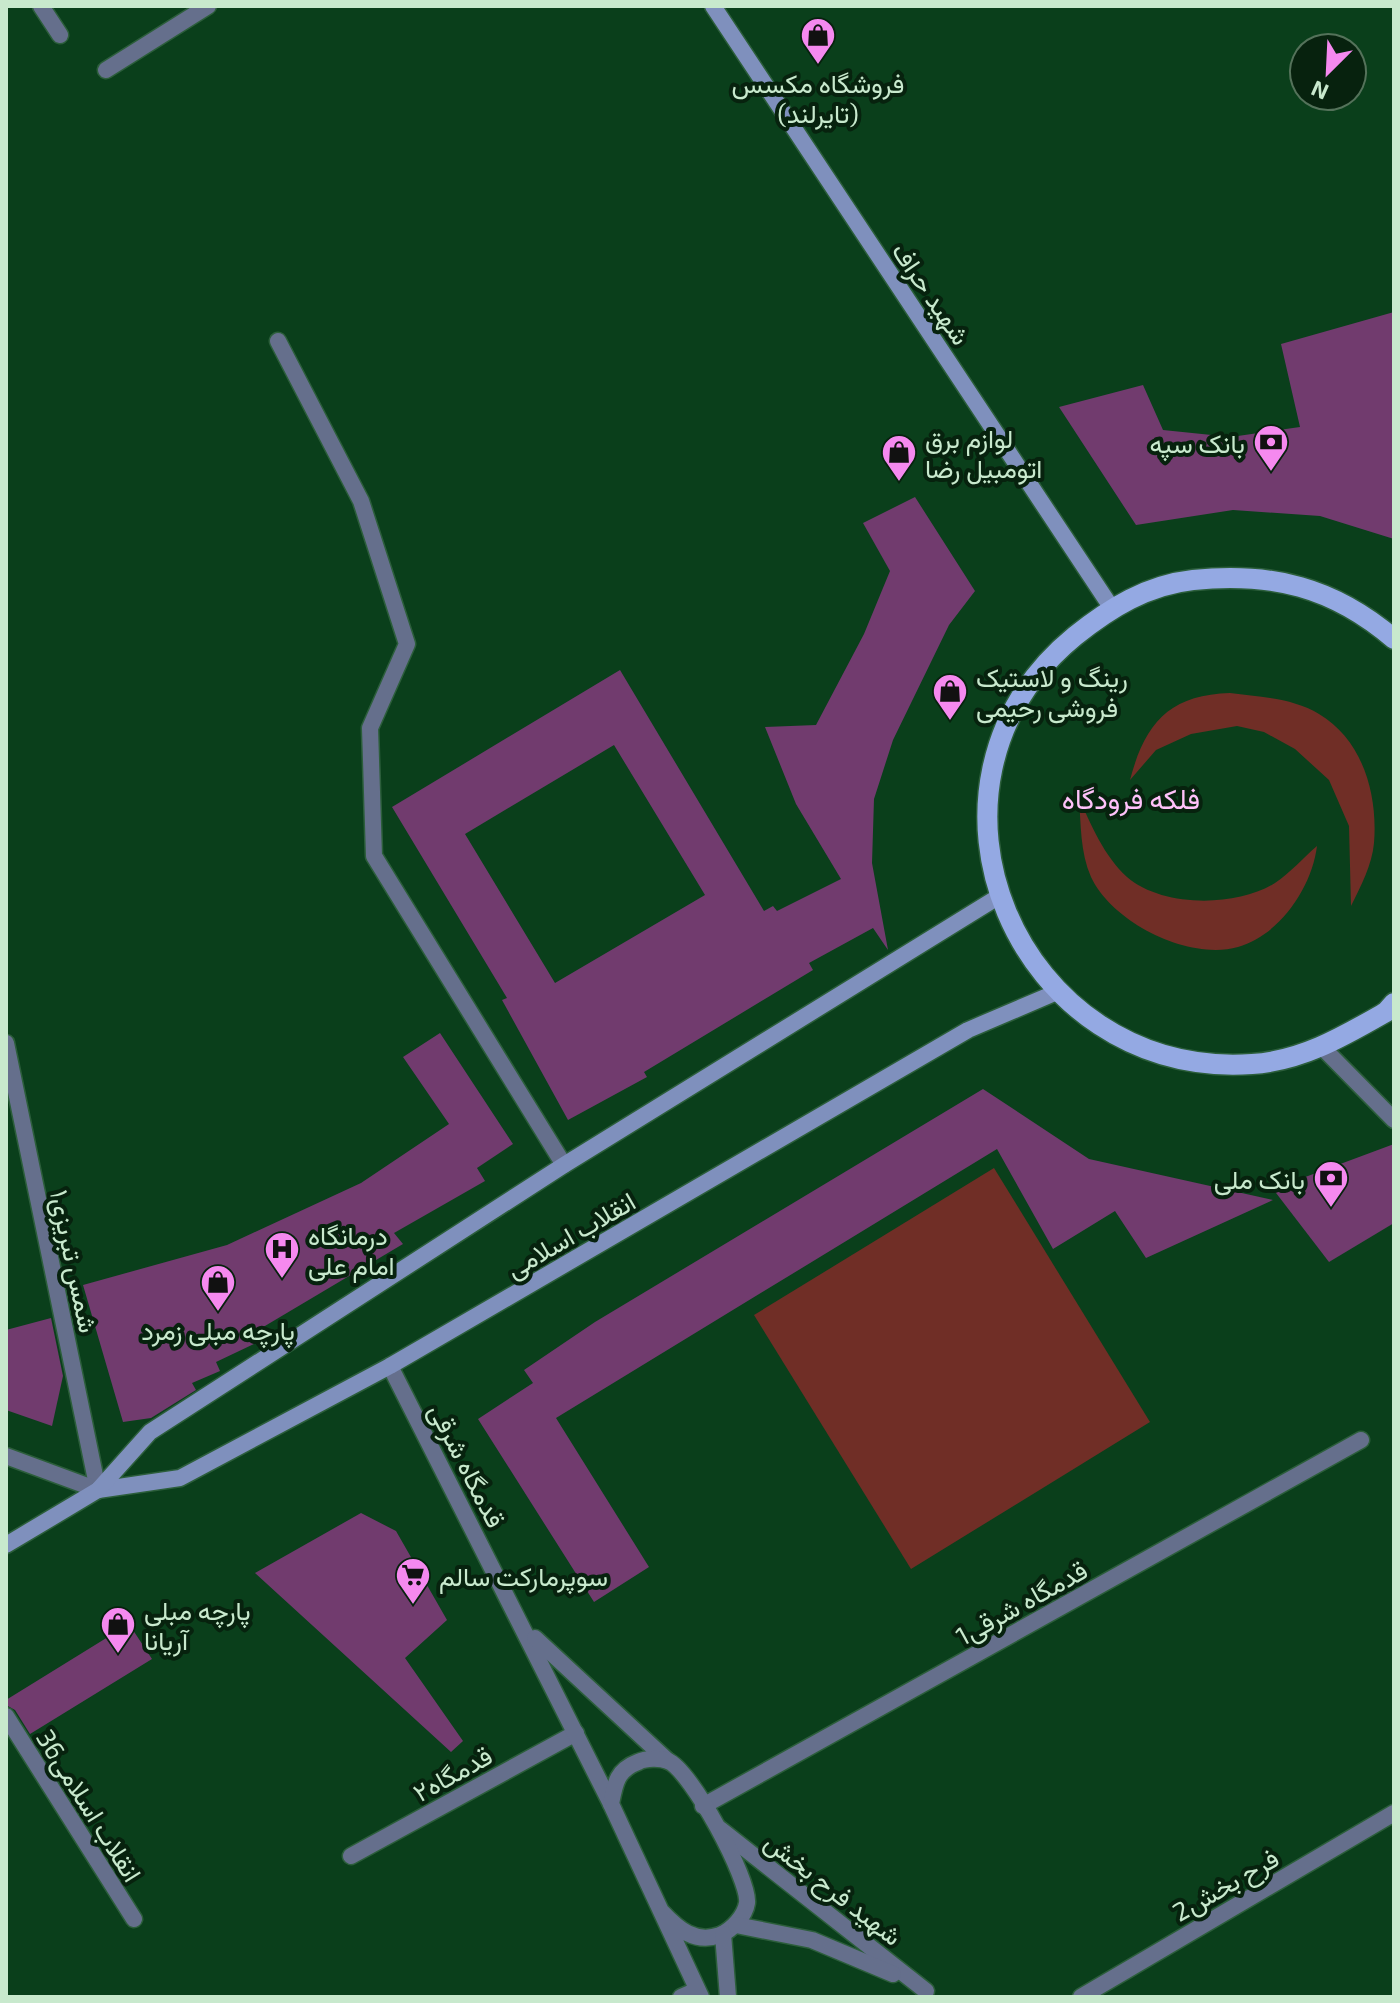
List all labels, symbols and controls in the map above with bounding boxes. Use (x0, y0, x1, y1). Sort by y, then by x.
shop icon: فروشگاه مکسس (تایرلند) (799, 16, 837, 66)
north arrow (1288, 32, 1368, 112)
place label: فروشگاه مکسس (تایرلند) (732, 67, 904, 130)
text: N (1307, 76, 1332, 106)
street label: شهید حراف (885, 236, 977, 351)
place label: لوازم برق اتومبیل رضا (925, 422, 1042, 485)
bank icon: بانک سپه (1252, 423, 1290, 473)
place label: بانک سپه (1149, 427, 1245, 462)
shop icon: لوازم برق اتومبیل رضا (880, 433, 918, 483)
place label: رینگ و لاستیک فروشی رحیمی (976, 661, 1128, 724)
shop icon: رینگ و لاستیک فروشی رحیمی (931, 672, 969, 722)
district label: فلکه فرودگاه (1062, 781, 1200, 817)
bank icon: بانک ملی (1312, 1159, 1350, 1209)
place label: بانک ملی (1214, 1163, 1305, 1196)
street label: انقلاب اسلامی (500, 1185, 641, 1285)
street label: شمس تبریزی۱ (43, 1187, 105, 1336)
place label: درمانگاه امام علی (308, 1219, 395, 1283)
hospital icon: درمانگاه امام علی (263, 1230, 301, 1280)
shop icon: پارچه مبلی زمرد (199, 1263, 237, 1313)
place label: پارچه مبلی زمرد (141, 1314, 295, 1349)
street label: قدمگاه شرقی (422, 1398, 512, 1533)
street label: 1قدمگاه شرقی (950, 1553, 1093, 1653)
supermarket icon: سوپرمارکت سالم (394, 1556, 432, 1606)
place label: سوپرمارکت سالم (439, 1560, 608, 1595)
place label: پارچه مبلی آریانا (144, 1594, 251, 1657)
shop icon: پارچه مبلی آریانا (99, 1605, 137, 1655)
street label: 36انقلاب اسلامی (29, 1723, 149, 1888)
street label: قدمگاه۲ (407, 1739, 497, 1807)
street label: شهید فرح بخش (757, 1825, 909, 1954)
street label: 2فرح بخش (1166, 1841, 1286, 1930)

